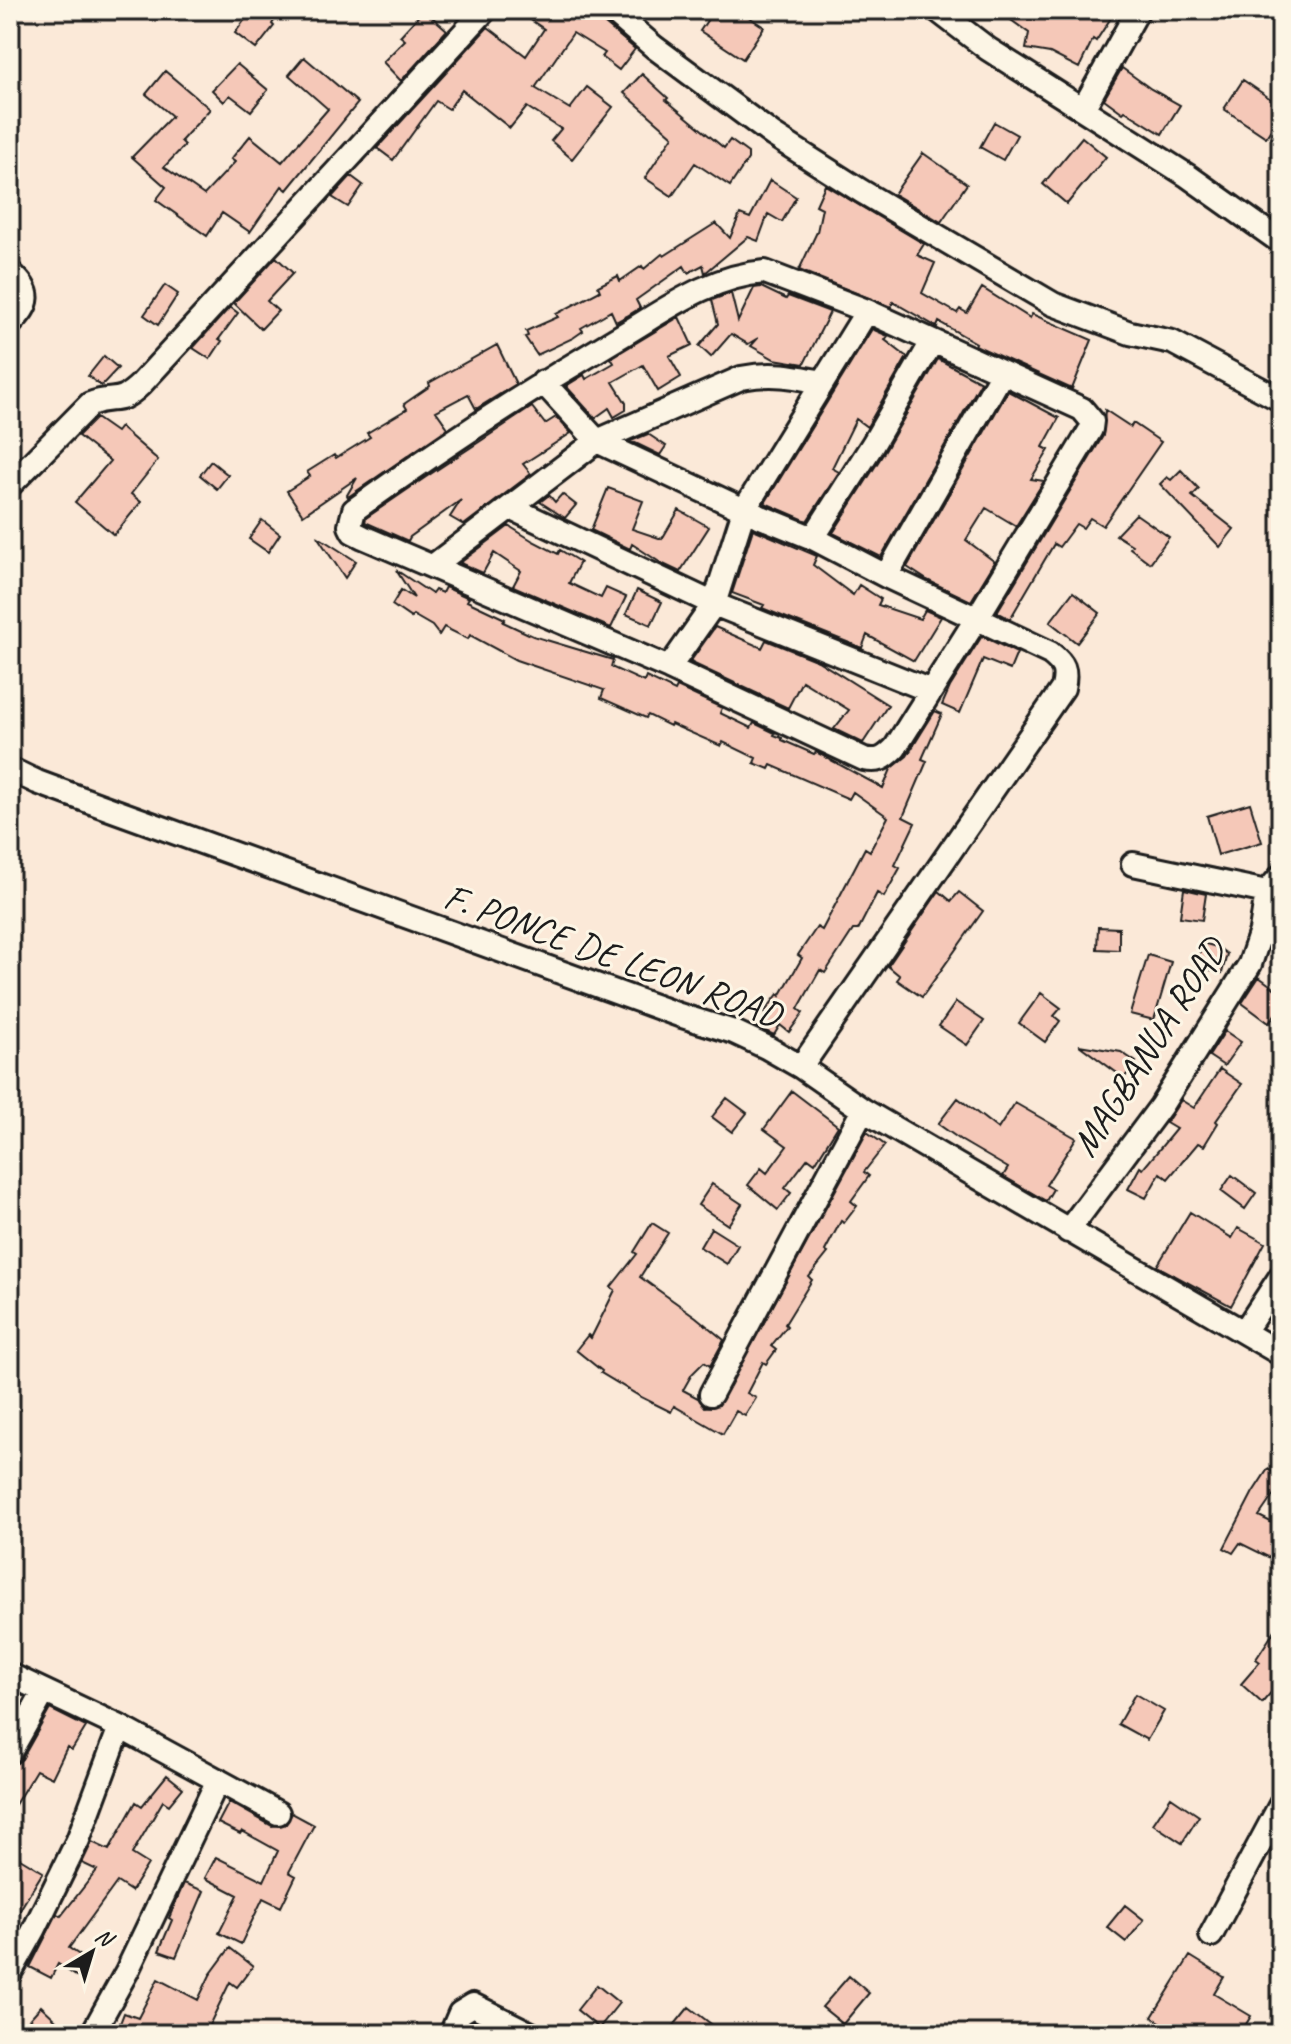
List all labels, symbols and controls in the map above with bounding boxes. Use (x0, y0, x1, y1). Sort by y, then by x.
street label: F. PONCE DE LEON ROAD (438, 873, 791, 1039)
street label: MAGBANUA ROAD (1061, 927, 1238, 1165)
north arrow (52, 1912, 132, 1992)
text: N (90, 1922, 120, 1954)

